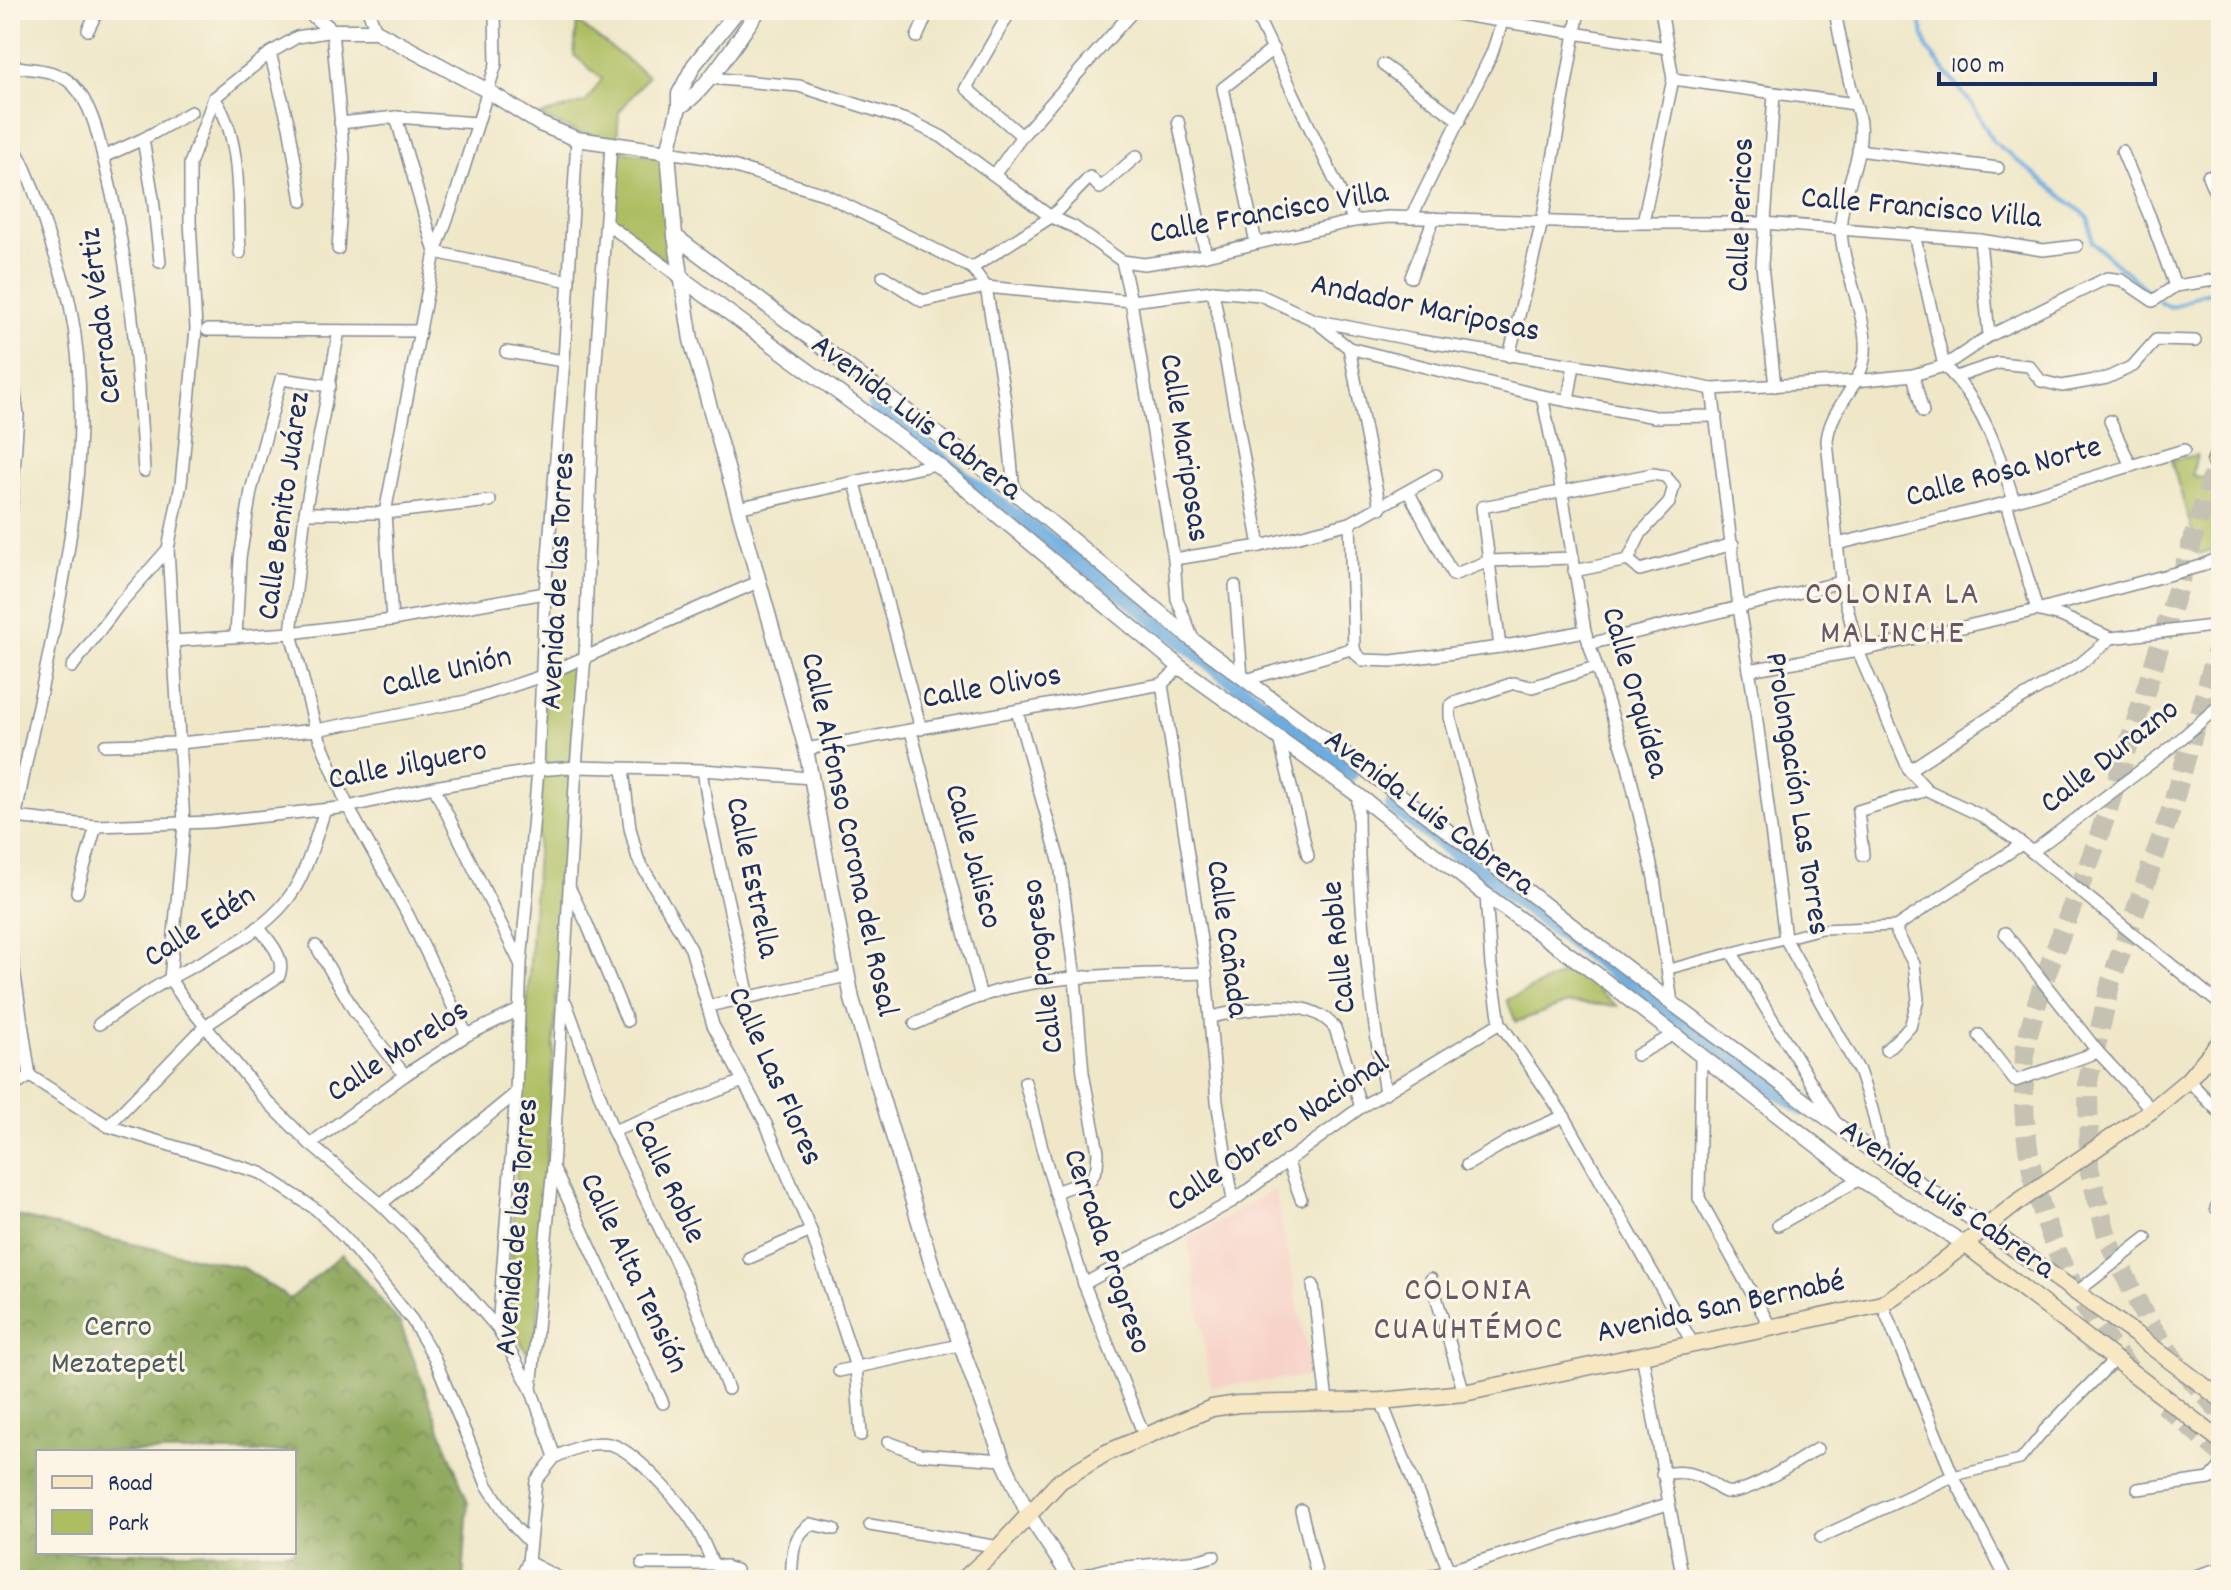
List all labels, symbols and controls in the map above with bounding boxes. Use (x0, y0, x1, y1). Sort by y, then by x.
scale bar (1939, 36, 2155, 86)
text: 100 m (1951, 50, 2004, 84)
street label: Calle Pericos (1717, 137, 1769, 293)
street label: Calle Francisco Villa (1146, 171, 1393, 259)
street label: Calle Francisco Villa (1799, 177, 2044, 244)
street label: Cerrada Vértiz (69, 225, 137, 407)
street label: Andador Mariposas (1306, 263, 1544, 357)
street label: Avenida Luis Cabrera (800, 324, 1031, 514)
street label: Calle Mariposas (1144, 351, 1220, 545)
street label: Calle Benito Juárez (247, 389, 325, 623)
street label: Calle Rosa Norte (1901, 426, 2107, 522)
street label: Avenida de las Torres (530, 451, 590, 711)
district label: COLONIA LA MALINCHE (1805, 572, 1981, 660)
street label: Calle Orquídea (1587, 602, 1680, 785)
street label: Calle Unión (377, 636, 517, 712)
street label: Calle Alfonso Corona del Rosal (786, 649, 908, 1022)
street label: Prolongación Las Torres (1750, 649, 1840, 939)
street label: Calle Olivos (919, 654, 1065, 724)
street label: Calle Durazno (2032, 689, 2190, 827)
street label: Avenida Luis Cabrera (1313, 719, 1544, 909)
street label: Calle Jilguero (325, 729, 491, 805)
street label: Calle Jalisco (930, 779, 1012, 935)
street label: Calle Estrella (711, 793, 790, 964)
street label: Calle Cañada (1191, 858, 1259, 1021)
street label: Calle Edén (136, 875, 266, 981)
street label: Calle Progreso (1011, 876, 1079, 1056)
street label: Calle Roble (1311, 879, 1371, 1015)
street label: Calle Las Flores (713, 980, 833, 1174)
street label: Calle Morelos (319, 990, 479, 1116)
street label: Calle Obrero Nacional (1158, 1042, 1400, 1226)
street label: Avenida de las Torres (485, 1096, 553, 1358)
street label: Avenida Luis Cabrera (1829, 1109, 2064, 1293)
street label: Calle Roble (618, 1112, 716, 1252)
street label: Cerrada Progreso (1048, 1143, 1162, 1361)
street label: Calle Alta Tensión (565, 1166, 699, 1382)
street label: Avenida San Bernabé (1593, 1260, 1849, 1358)
district label: COLONIA CUAUHTÉMOC (1374, 1268, 1564, 1356)
park label: Cerro Mezatepetl (51, 1306, 185, 1389)
legend (36, 1450, 296, 1554)
text: Road (108, 1468, 153, 1502)
text: Park (108, 1508, 149, 1542)

